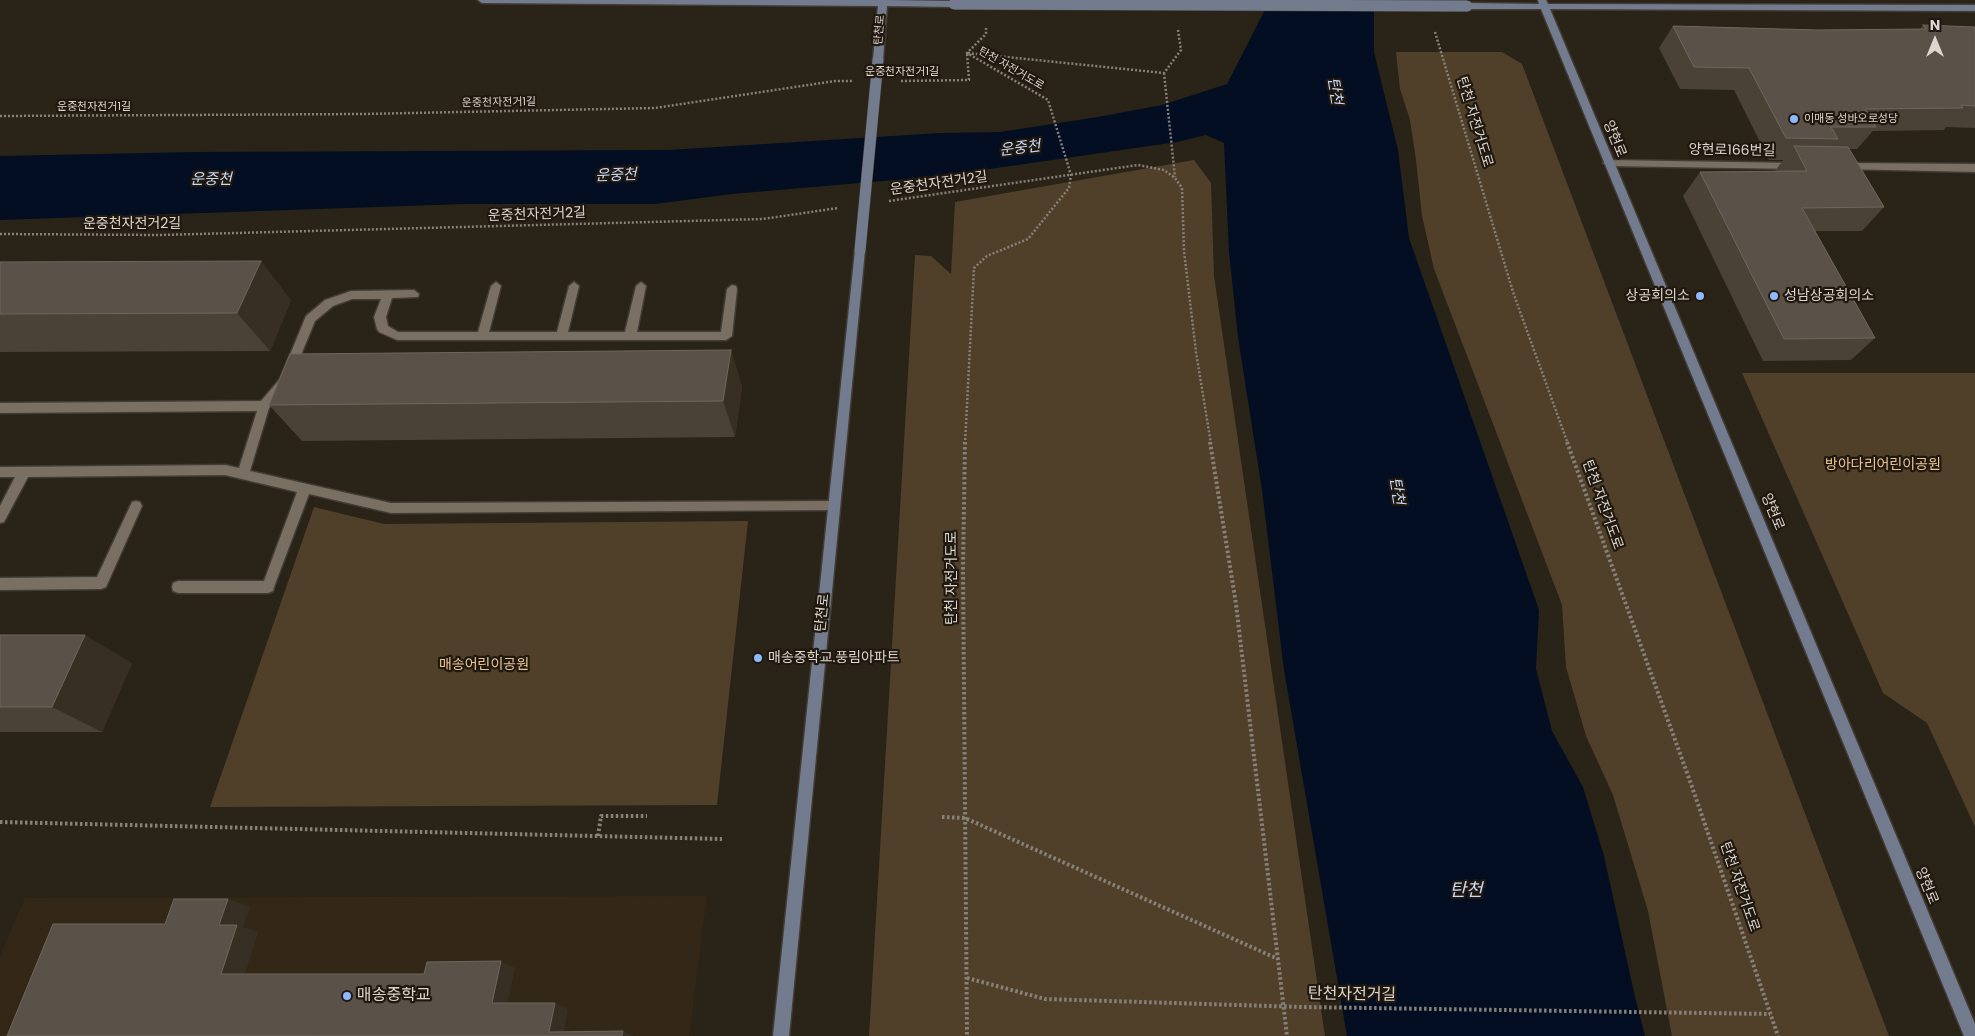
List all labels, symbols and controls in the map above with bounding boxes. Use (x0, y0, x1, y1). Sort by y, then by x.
street label: 탄천로 (872, 14, 888, 46)
north arrow (1910, 15, 1960, 65)
text: N (1930, 15, 1940, 35)
street label: 탄천 자전거도로 (976, 45, 1046, 93)
street label: 운중천자전거1길 (865, 65, 939, 79)
street label: 탄천 자전거도로 (1452, 75, 1496, 169)
water label: 탄천 (1323, 76, 1345, 106)
street label: 운중천자전거1길 (462, 96, 536, 110)
street label: 운중천자전거1길 (57, 100, 131, 114)
place label: 이매동 성바오로성당 (1804, 112, 1898, 126)
marker: 이매동 성바오로성당 (1788, 113, 1800, 125)
street label: 양현로 (1599, 118, 1629, 160)
water label: 운중천 (998, 138, 1042, 160)
street label: 양현로166번길 (1689, 142, 1775, 160)
water label: 운중천 (595, 166, 637, 186)
street label: 운중천자전거2길 (889, 169, 989, 199)
water label: 운중천 (190, 171, 232, 189)
street label: 운중천자전거2길 (488, 205, 586, 225)
street label: 운중천자전거2길 (83, 216, 181, 232)
place label: 상공회의소 (1626, 288, 1690, 304)
place label: 성남상공회의소 (1784, 288, 1874, 304)
marker: 상공회의소 (1694, 290, 1706, 302)
marker: 성남상공회의소 (1768, 290, 1780, 302)
park label: 방아다리어린이공원 (1825, 457, 1941, 473)
street label: 탄천 자전거도로 (1578, 458, 1626, 552)
water label: 탄천 (1385, 476, 1407, 506)
street label: 양현로 (1757, 491, 1787, 533)
street label: 탄천 자전거도로 (944, 531, 960, 625)
street label: 탄천로 (813, 593, 833, 633)
place label: 매송중학교.풍림아파트 (768, 650, 900, 666)
marker: 매송중학교.풍림아파트 (752, 652, 764, 664)
park label: 매송어린이공원 (439, 657, 529, 673)
street label: 탄천 자전거도로 (1716, 840, 1762, 934)
street label: 양현로 (1911, 865, 1941, 907)
water label: 탄천 (1449, 880, 1483, 902)
street label: 탄천자전거길 (1308, 985, 1396, 1005)
place label: 매송중학교 (357, 986, 431, 1006)
marker: 매송중학교 (341, 990, 353, 1002)

